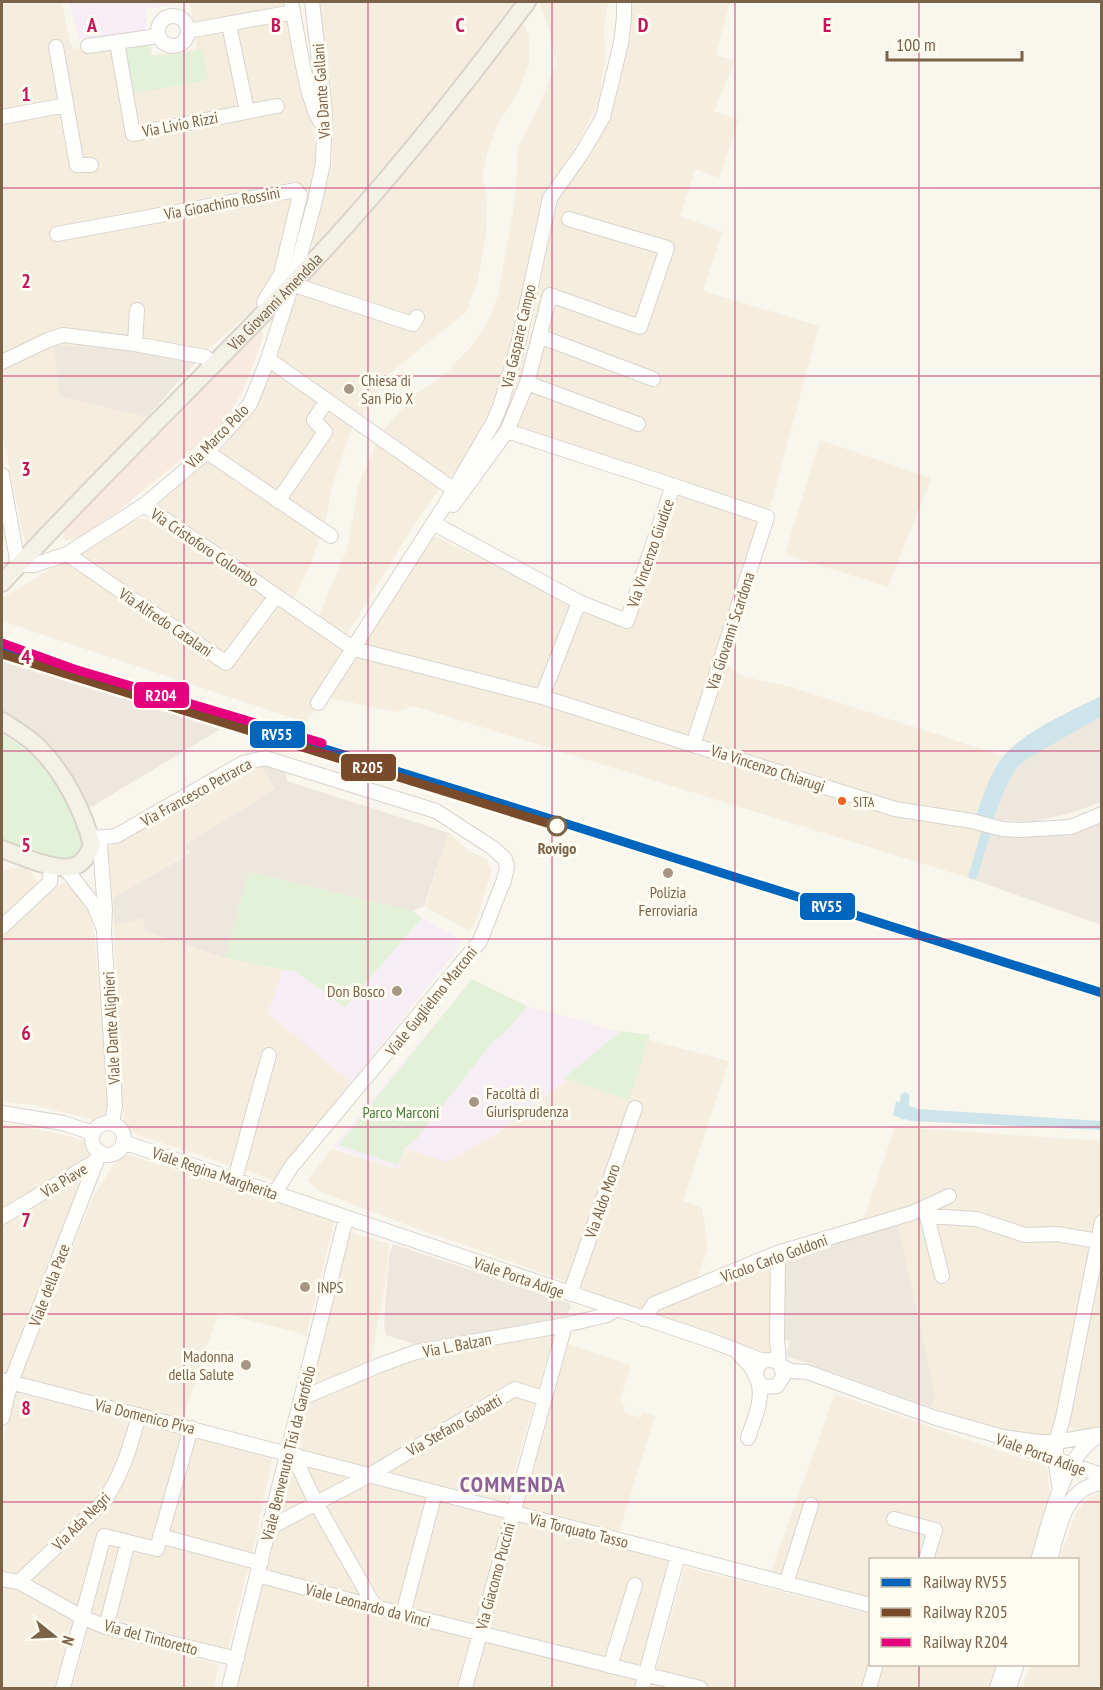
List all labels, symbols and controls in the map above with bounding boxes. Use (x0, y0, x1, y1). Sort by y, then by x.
text: A (86, 12, 98, 38)
text: B (271, 12, 281, 38)
text: C (455, 12, 465, 38)
text: D (638, 12, 649, 38)
text: E (823, 12, 831, 38)
scale bar (887, 24, 1022, 62)
text: 100 m (896, 33, 936, 56)
street label: Via Dante Gallani (308, 43, 334, 140)
text: 1 (21, 81, 31, 107)
street label: Via Livio Rizzi (139, 107, 220, 141)
street label: Via Gioachino Rossini (161, 182, 282, 224)
street label: Via Giovanni Amendola (223, 249, 326, 355)
text: 2 (21, 268, 31, 294)
street label: Via Gaspare Campo (496, 282, 540, 391)
place label: Chiesa di San Pio X (361, 370, 413, 408)
marker: Chiesa di San Pio X (342, 382, 356, 396)
street label: Via Marco Polo (181, 400, 253, 473)
text: 3 (21, 456, 31, 482)
street label: Via Vincenzo Giudice (622, 496, 678, 611)
street label: Via Cristoforo Colombo (146, 503, 263, 591)
street label: Via Giovanni Scardona (701, 569, 758, 693)
street label: Via Alfredo Catalani (114, 583, 217, 661)
text: 4 (21, 644, 31, 670)
line badge: R204 (133, 681, 190, 709)
text: R204 (146, 685, 177, 705)
line badge: RV55 (249, 720, 306, 749)
text: RV55 (262, 724, 292, 744)
street label: Via Vincenzo Chiarugi (707, 740, 828, 796)
street label: Via Francesco Petrarca (136, 753, 255, 831)
line badge: R205 (340, 753, 397, 782)
text: R205 (353, 757, 384, 777)
place label: SITA (853, 793, 875, 811)
marker: SITA (836, 795, 848, 807)
marker: Rovigo (547, 816, 567, 836)
text: 5 (21, 832, 31, 858)
place label: Rovigo (538, 838, 576, 858)
marker: Polizia Ferroviaria (661, 866, 675, 880)
place label: Polizia Ferroviaria (638, 882, 698, 920)
line badge: RV55 (799, 892, 856, 921)
text: RV55 (812, 896, 842, 916)
street label: Viale Guglielmo Marconi (380, 942, 481, 1060)
street label: Viale Dante Alighieri (98, 971, 124, 1086)
place label: Don Bosco (327, 981, 385, 1001)
marker: Don Bosco (390, 984, 404, 998)
text: 6 (21, 1020, 31, 1046)
place label: Facoltà di Giurisprudenza (486, 1083, 569, 1121)
marker: Facoltà di Giurisprudenza (467, 1095, 481, 1109)
park label: Parco Marconi (362, 1102, 440, 1122)
street label: Viale Regina Margherita (148, 1142, 281, 1204)
street label: Via Piave (36, 1158, 91, 1202)
street label: Via Aldo Moro (580, 1161, 624, 1242)
text: 7 (21, 1207, 31, 1233)
street label: Vicolo Carlo Goldoni (717, 1229, 830, 1287)
street label: Viale della Pace (24, 1241, 74, 1330)
street label: Viale Porta Adige (470, 1252, 567, 1302)
place label: INPS (317, 1277, 344, 1297)
marker: INPS (298, 1280, 312, 1294)
street label: Via L. Balzan (420, 1329, 493, 1362)
place label: Madonna della Salute (168, 1346, 234, 1384)
marker: Madonna della Salute (239, 1358, 253, 1372)
street label: Viale Benvenuto Tisi da Garofolo (256, 1363, 319, 1544)
street label: Via Stefano Gobatti (402, 1390, 505, 1461)
street label: Via Domenico Piva (92, 1394, 197, 1438)
text: 8 (21, 1395, 31, 1421)
street label: Viale Porta Adige (992, 1428, 1089, 1480)
district label: COMMENDA (460, 1470, 566, 1498)
street label: Via Ada Negri (47, 1488, 114, 1555)
street label: Via Torquato Tasso (526, 1508, 631, 1552)
street label: Via Giacomo Puccini (471, 1520, 519, 1633)
legend (869, 1558, 1079, 1666)
text: Railway RV55 (923, 1570, 1007, 1593)
street label: Viale Leonardo da Vinci (302, 1578, 433, 1631)
text: Railway R205 (923, 1600, 1008, 1623)
north arrow (24, 1606, 84, 1666)
street label: Via del Tintoretto (101, 1615, 200, 1659)
text: Railway R204 (923, 1630, 1008, 1653)
text: N (57, 1633, 79, 1648)

